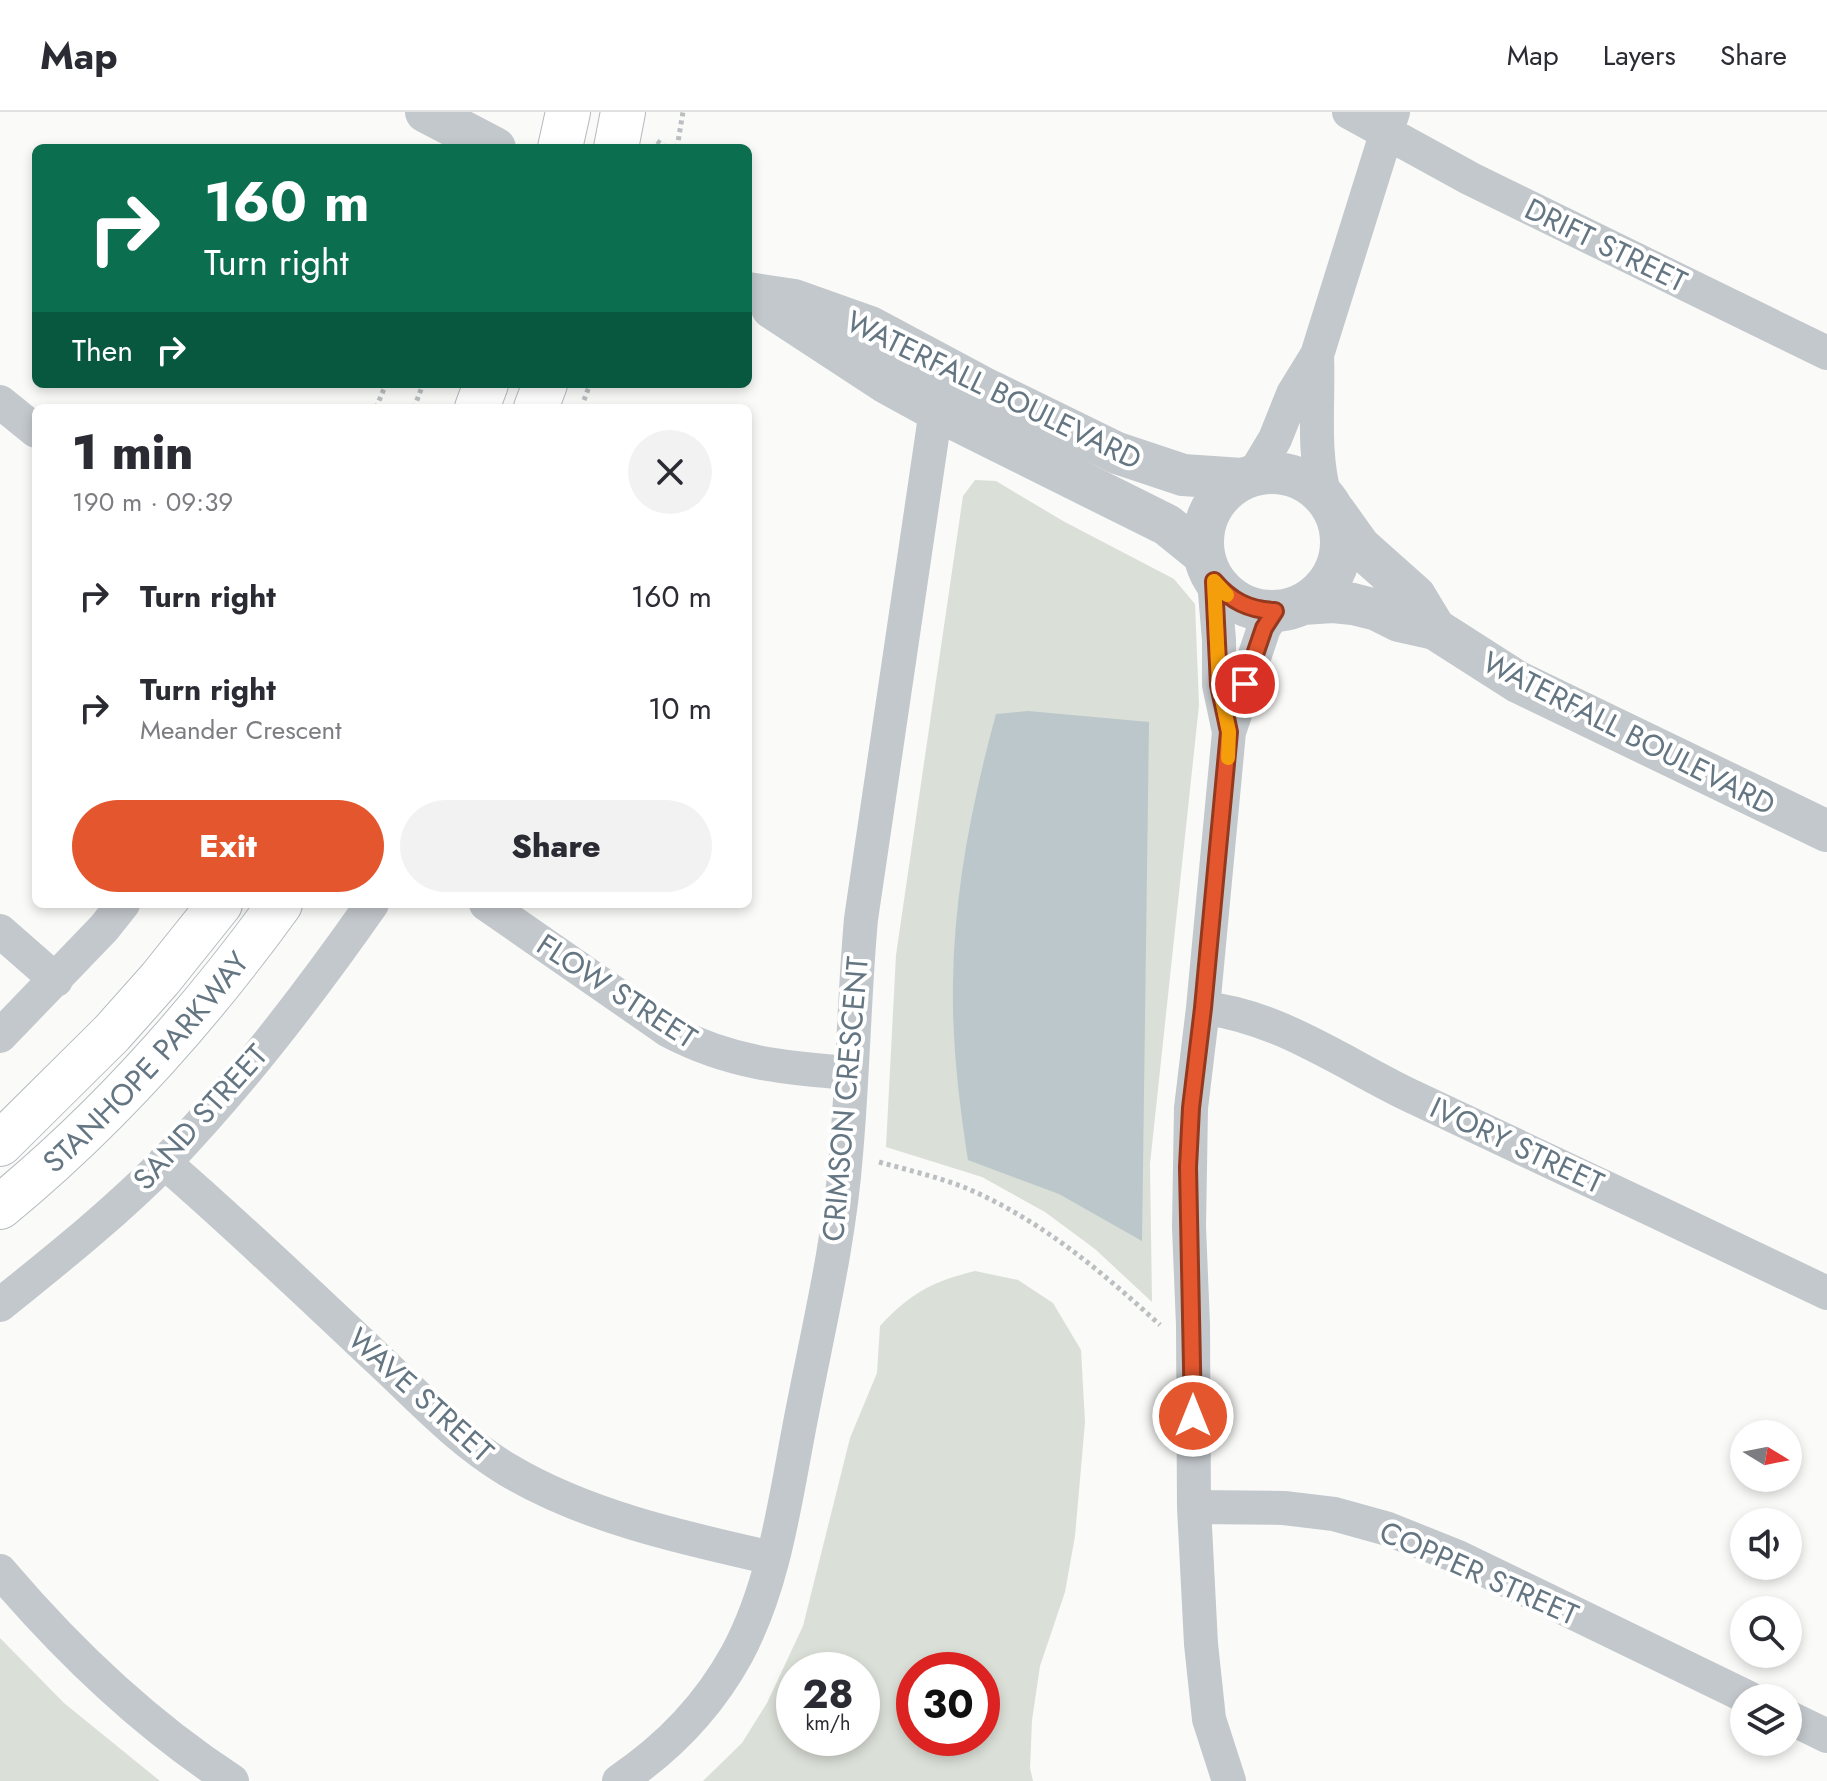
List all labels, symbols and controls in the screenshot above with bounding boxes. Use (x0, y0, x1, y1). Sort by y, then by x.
text: Map (40, 28, 118, 83)
text: Map (1507, 35, 1559, 76)
text: Layers (1603, 35, 1676, 76)
text: Share (1720, 35, 1787, 76)
text: 160 m (204, 161, 370, 242)
icon: right (72, 176, 176, 280)
street label: DRIFT STREET (1518, 187, 1694, 303)
text: Turn right (204, 236, 349, 288)
street label: WATERFALL BOULEVARD (839, 300, 1149, 480)
icon: right (149, 328, 193, 372)
text: Then (72, 329, 133, 372)
text: 1 min (72, 418, 193, 487)
button: close (628, 430, 712, 514)
text: 190 m · 09:39 (72, 483, 233, 521)
icon: right (72, 574, 116, 618)
text: Turn right (140, 575, 276, 618)
text: 160 m (631, 575, 712, 618)
street label: WATERFALL BOULEVARD (1475, 640, 1783, 826)
pin (1211, 650, 1279, 718)
icon: arrive (1223, 662, 1267, 706)
text: Turn right (140, 668, 276, 711)
icon: right (72, 686, 116, 730)
text: 10 m (648, 687, 712, 730)
text: Meander Crescent (140, 711, 341, 749)
button: Exit (72, 800, 384, 892)
button: Share (400, 800, 712, 892)
street label: FLOW STREET (528, 923, 706, 1059)
street label: STANHOPE PARKWAY (33, 942, 259, 1182)
street label: CRIMSON CRESCENT (811, 955, 879, 1243)
street label: SAND STREET (123, 1035, 277, 1199)
street label: IVORY STREET (1423, 1086, 1611, 1204)
street label: WAVE STREET (339, 1318, 503, 1472)
position arrow (1151, 1374, 1235, 1458)
north arrow (1730, 1420, 1802, 1492)
map controls (1730, 1420, 1802, 1756)
button: sound (1730, 1508, 1802, 1580)
street label: COPPER STREET (1373, 1510, 1585, 1636)
button: search (1730, 1596, 1802, 1668)
speed limit sign: 30 (896, 1652, 1000, 1756)
text: 28 (802, 1665, 854, 1723)
button: layers (1730, 1684, 1802, 1756)
text: km/h (805, 1709, 851, 1738)

